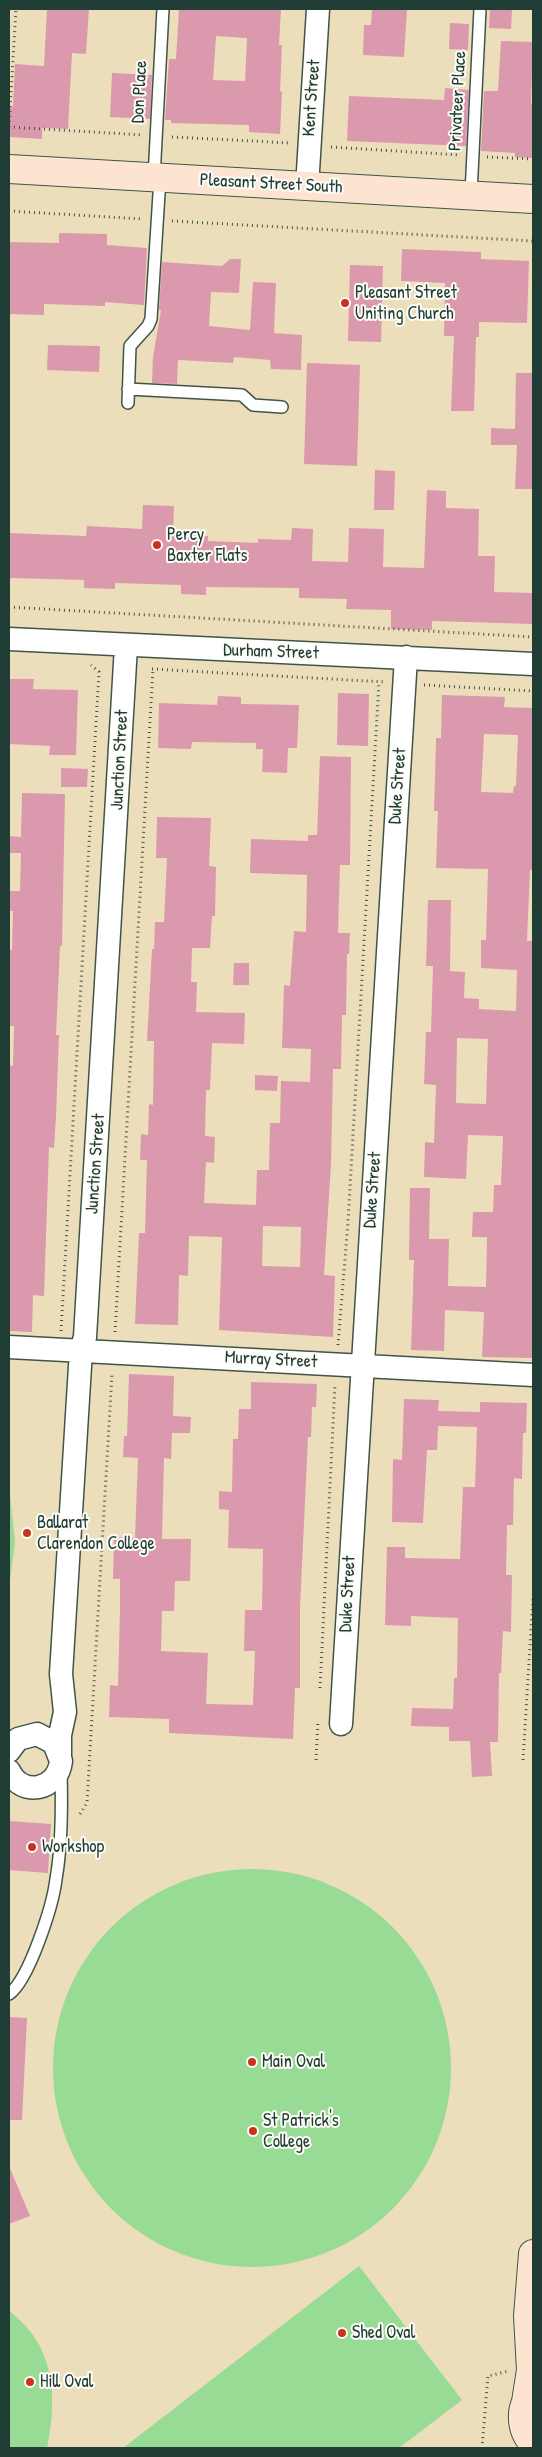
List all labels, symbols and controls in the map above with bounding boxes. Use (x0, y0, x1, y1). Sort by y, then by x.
street label: Privateer Place (445, 50, 471, 152)
street label: Kent Street (299, 59, 325, 137)
street label: Don Place (128, 60, 152, 124)
street label: Pleasant Street South (199, 169, 343, 199)
place label: Pleasant Street Uniting Church (355, 282, 457, 324)
marker: Pleasant Street Uniting Church (339, 297, 351, 309)
place label: Percy Baxter Flats (167, 524, 247, 566)
marker: Percy Baxter Flats (151, 539, 163, 551)
street label: Durham Street (223, 640, 319, 664)
street label: Junction Street (107, 709, 133, 811)
street label: Duke Street (385, 747, 411, 825)
street label: Junction Street (82, 1113, 110, 1215)
street label: Duke Street (360, 1151, 386, 1229)
street label: Murray Street (224, 1347, 318, 1373)
place label: Ballarat Clarendon College (37, 1512, 155, 1555)
marker: Ballarat Clarendon College (21, 1527, 33, 1539)
street label: Duke Street (335, 1555, 361, 1633)
place label: Workshop (42, 1836, 104, 1858)
marker: Workshop (26, 1841, 38, 1853)
place label: Main Oval (262, 2051, 325, 2073)
marker: Main Oval (246, 2056, 258, 2068)
place label: St Patrick's College (263, 2110, 339, 2152)
marker: St Patrick's College (247, 2125, 259, 2137)
place label: Shed Oval (352, 2322, 415, 2344)
marker: Shed Oval (336, 2327, 348, 2339)
place label: Hill Oval (40, 2371, 93, 2393)
marker: Hill Oval (24, 2376, 36, 2388)

